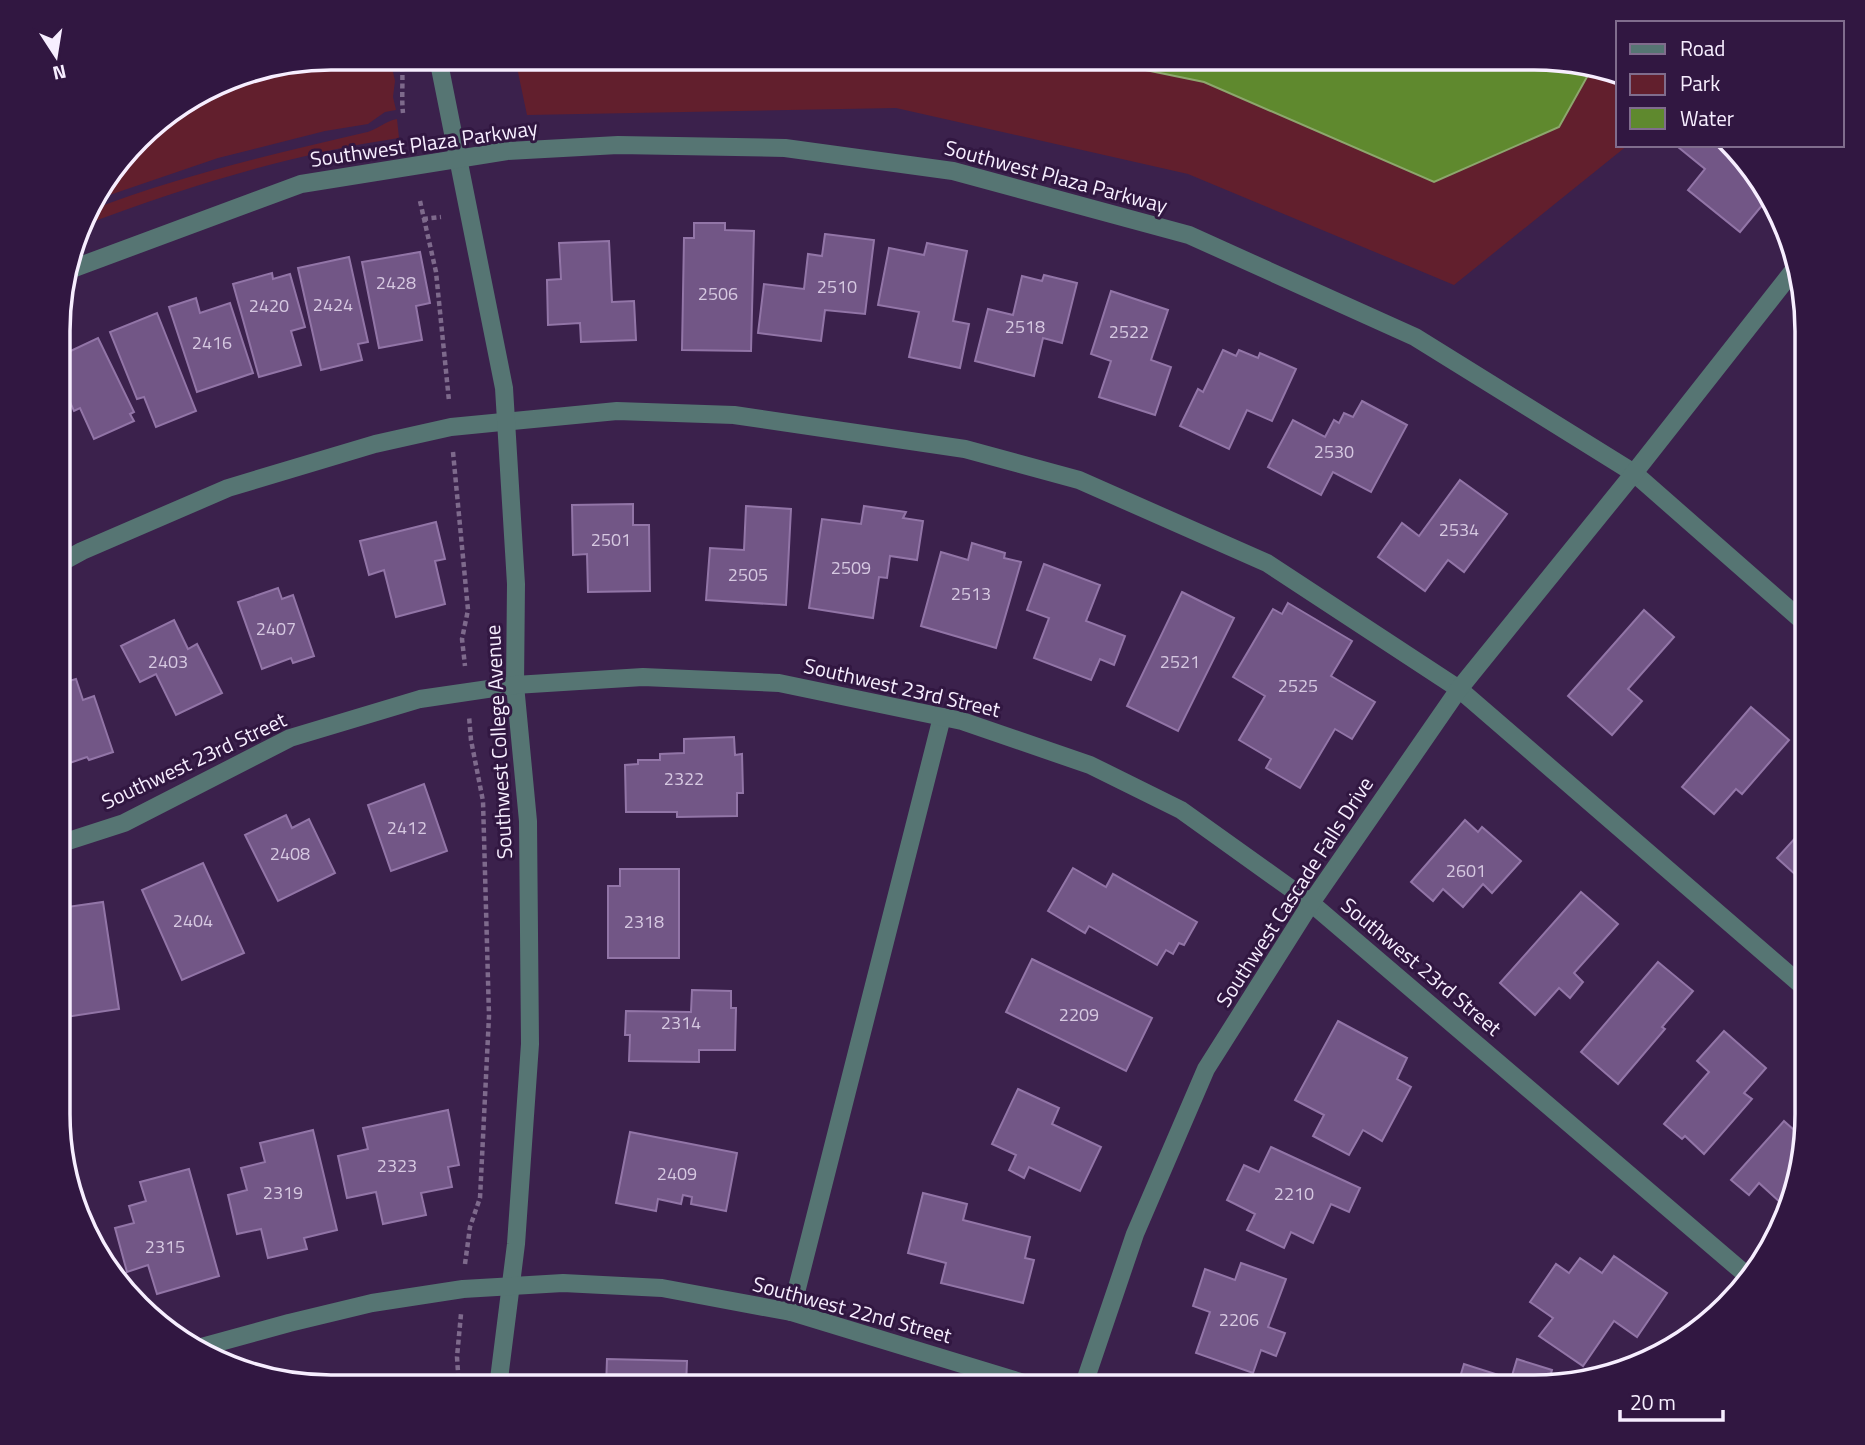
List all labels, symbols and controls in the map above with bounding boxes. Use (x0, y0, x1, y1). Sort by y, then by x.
north arrow (21, 21, 91, 91)
legend (1616, 21, 1844, 147)
text: Road (1680, 32, 1725, 64)
text: N (50, 58, 69, 89)
text: Park (1680, 67, 1720, 99)
text: Water (1680, 102, 1734, 134)
street label: Southwest Plaza Parkway (308, 111, 540, 175)
street label: Southwest Plaza Parkway (941, 131, 1171, 221)
house number: 2428 (376, 269, 416, 296)
house number: 2510 (817, 273, 857, 300)
house number: 2506 (698, 280, 738, 307)
house number: 2424 (313, 291, 353, 318)
house number: 2420 (249, 292, 289, 319)
house number: 2518 (1005, 313, 1045, 340)
house number: 2522 (1109, 318, 1149, 345)
house number: 2416 (192, 329, 232, 356)
house number: 2530 (1314, 438, 1354, 465)
house number: 2534 (1439, 516, 1479, 543)
house number: 2501 (591, 526, 631, 553)
house number: 2509 (831, 554, 871, 581)
house number: 2505 (728, 561, 768, 588)
house number: 2513 (951, 580, 991, 607)
house number: 2407 (256, 615, 296, 642)
street label: Southwest College Avenue (476, 624, 520, 860)
house number: 2403 (148, 648, 188, 675)
house number: 2521 (1160, 648, 1200, 675)
street label: Southwest 23rd Street (801, 649, 1004, 725)
house number: 2525 (1278, 672, 1318, 699)
street label: Southwest 23rd Street (96, 703, 292, 817)
house number: 2322 (664, 765, 704, 792)
street label: Southwest Cascade Falls Drive (1207, 770, 1381, 1013)
house number: 2412 (387, 814, 427, 841)
house number: 2408 (270, 840, 310, 867)
house number: 2601 (1446, 857, 1486, 884)
street label: Southwest 23rd Street (1334, 889, 1509, 1043)
house number: 2404 (173, 907, 213, 934)
house number: 2318 (624, 908, 664, 935)
house number: 2209 (1059, 1001, 1099, 1028)
house number: 2314 (661, 1009, 701, 1036)
house number: 2323 (377, 1152, 417, 1179)
house number: 2409 (657, 1160, 697, 1187)
house number: 2319 (263, 1179, 303, 1206)
house number: 2210 (1274, 1180, 1314, 1207)
house number: 2315 (145, 1233, 185, 1260)
street label: Southwest 22nd Street (749, 1267, 956, 1351)
house number: 2206 (1219, 1306, 1259, 1333)
scale bar (1620, 1378, 1723, 1422)
text: 20 m (1630, 1386, 1676, 1418)

